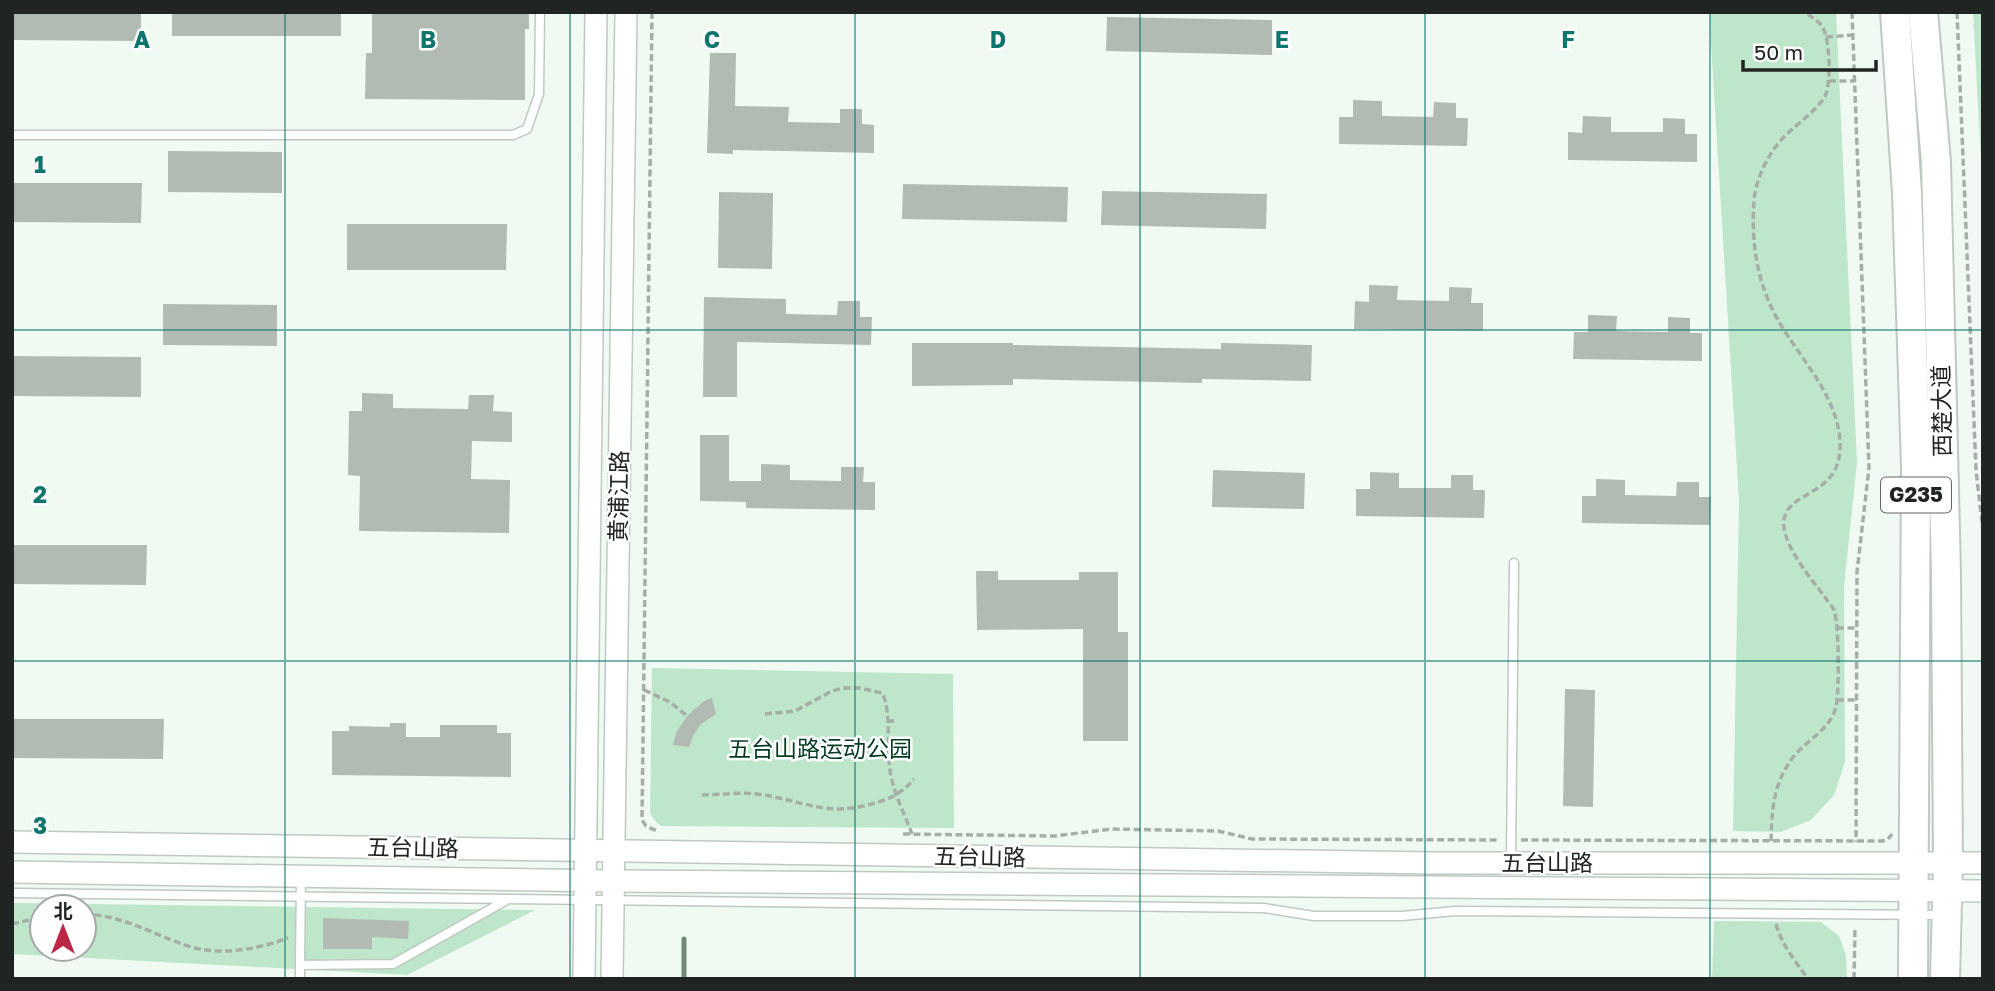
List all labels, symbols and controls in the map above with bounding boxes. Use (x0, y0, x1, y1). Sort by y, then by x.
text: A (134, 25, 151, 53)
text: B (420, 25, 436, 53)
text: C (704, 25, 720, 53)
text: D (990, 25, 1006, 53)
text: E (1275, 25, 1289, 53)
text: F (1561, 25, 1575, 53)
scale bar (1743, 28, 1876, 72)
text: 50 m (1754, 39, 1803, 65)
text: 1 (34, 150, 46, 178)
street label: 西楚大道 (1926, 365, 1956, 457)
street label: 黄浦江路 (603, 450, 633, 542)
road number: G235 (1881, 477, 1951, 512)
text: 2 (33, 480, 47, 508)
park label: 五台山路运动公园 (728, 734, 912, 762)
text: 3 (33, 811, 47, 839)
street label: 五台山路 (367, 832, 459, 862)
street label: 五台山路 (934, 841, 1026, 871)
street label: 五台山路 (1501, 848, 1593, 876)
north arrow (28, 893, 98, 963)
text: 北 (53, 899, 73, 922)

